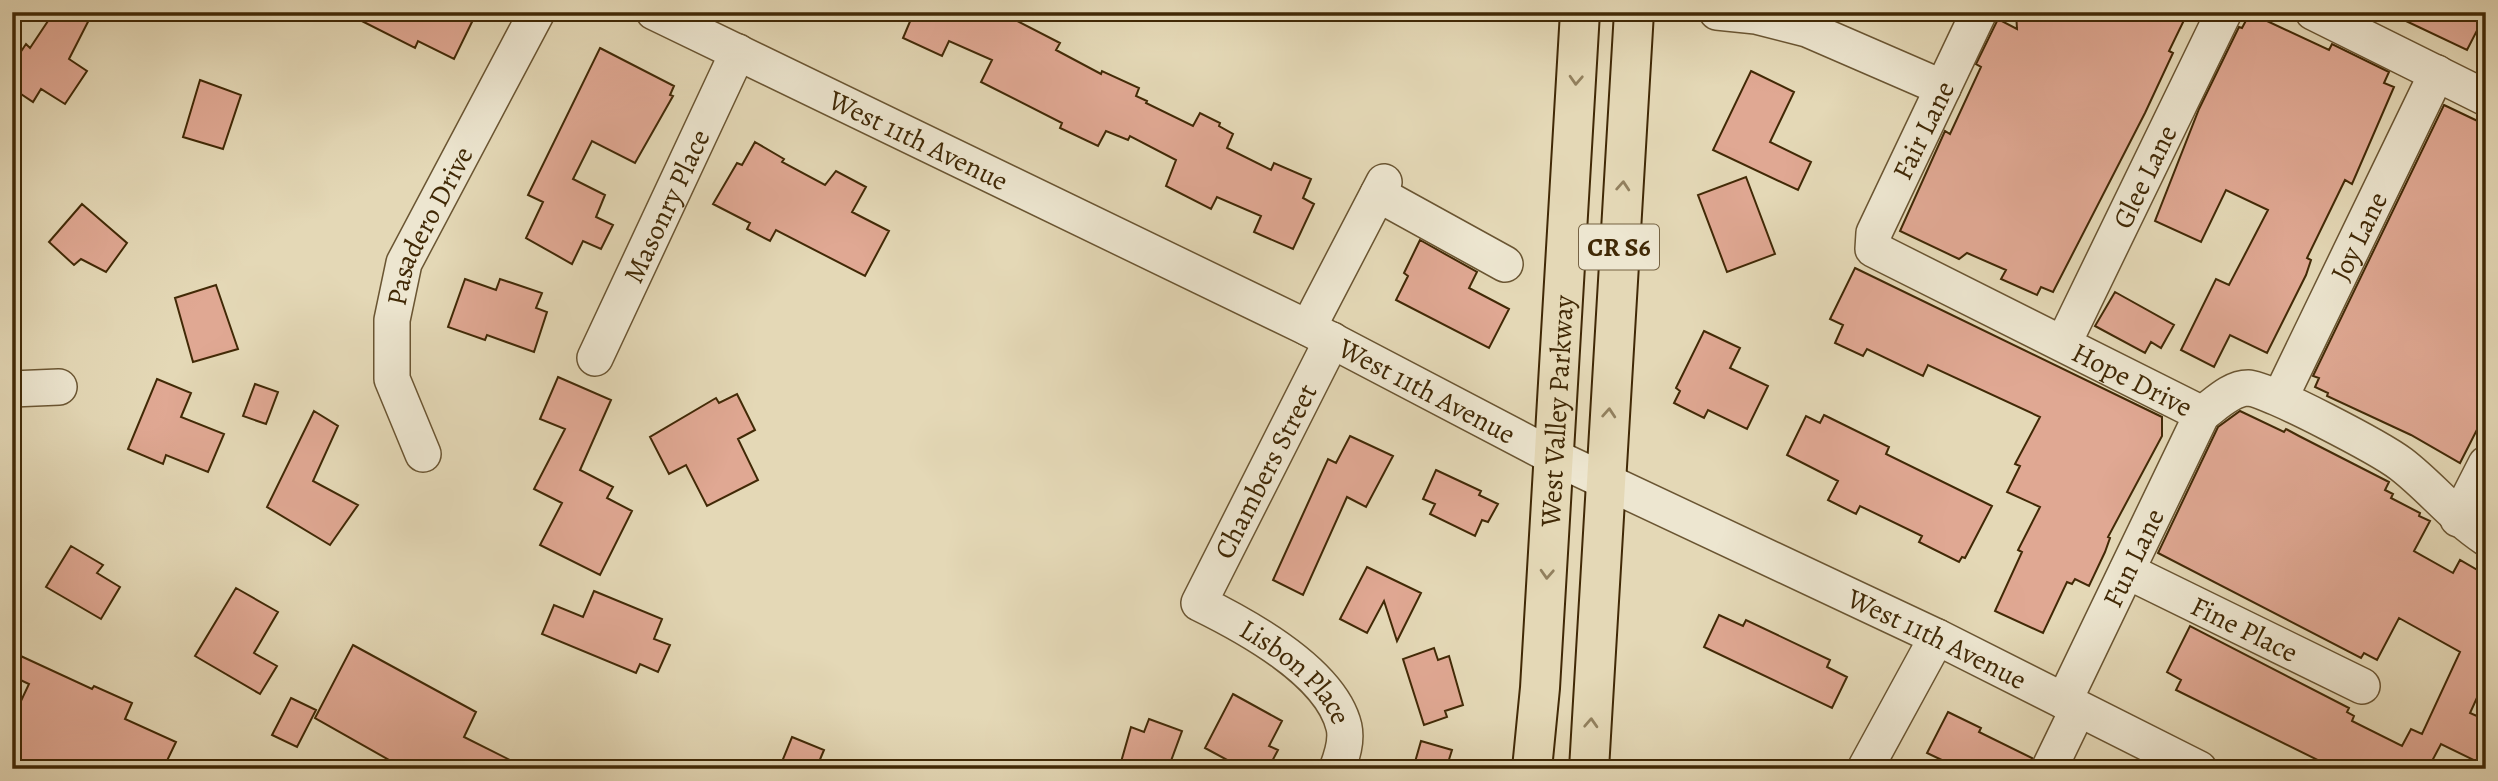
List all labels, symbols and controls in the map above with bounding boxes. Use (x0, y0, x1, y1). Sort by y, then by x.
one-way arrow (1569, 75, 1584, 86)
street label: Fair Lane (1884, 75, 1964, 186)
street label: West 11th Avenue (821, 81, 1014, 200)
street label: Glee Lane (2104, 119, 2186, 235)
street label: Masonry Place (615, 123, 719, 289)
street label: Pasadero Drive (378, 140, 483, 309)
one-way arrow (1615, 180, 1630, 191)
street label: Joy Lane (2321, 185, 2397, 287)
road number: CR S6 (1579, 224, 1659, 270)
street label: West Valley Parkway (1532, 294, 1583, 529)
street label: West 11th Avenue (1331, 329, 1522, 454)
street label: Hope Drive (2065, 334, 2199, 426)
street label: Chambers Street (1205, 377, 1326, 566)
one-way arrow (1601, 407, 1616, 418)
street label: Fun Lane (2094, 502, 2174, 614)
one-way arrow (1540, 569, 1555, 580)
street label: West 11th Avenue (1840, 579, 2033, 699)
street label: Fine Place (2184, 587, 2304, 672)
street label: Lisbon Place (1232, 610, 1360, 730)
one-way arrow (1584, 718, 1599, 729)

